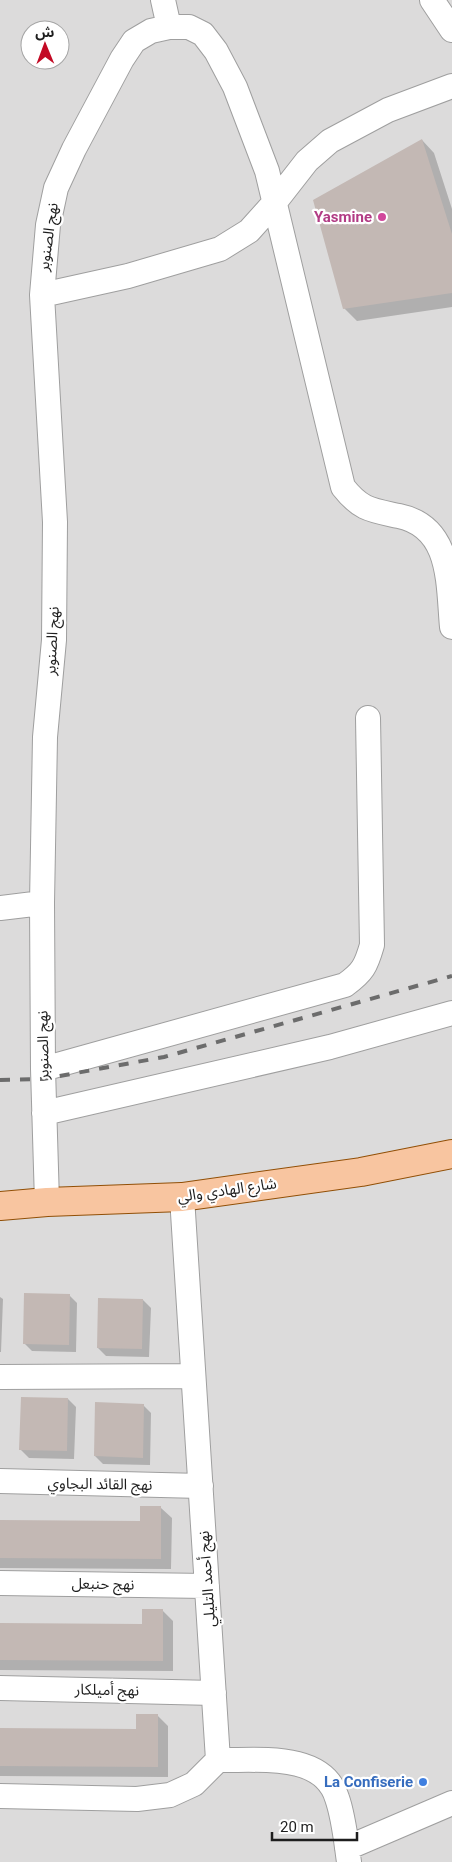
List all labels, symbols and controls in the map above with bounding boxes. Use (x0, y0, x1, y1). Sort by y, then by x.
north arrow (20, 20, 70, 70)
text: ش (35, 24, 55, 40)
street label: نهج الصنوبر (34, 202, 65, 274)
place label: Yasmine (314, 208, 372, 226)
marker: Yasmine (376, 211, 388, 223)
street label: نهج الصنوبر (41, 606, 66, 677)
street label: نهج الصنوبر (33, 1010, 56, 1081)
street label: شارع الهادي والي (176, 1174, 278, 1209)
street label: نهج القائد البجاوي (47, 1474, 153, 1497)
street label: نهج أحمد التليلي (195, 1530, 222, 1628)
street label: نهج حنبعل (71, 1574, 135, 1597)
street label: نهج أميلكار (74, 1680, 139, 1703)
place label: La Confiserie (324, 1773, 413, 1791)
marker: La Confiserie (417, 1776, 429, 1788)
scale bar (272, 1810, 357, 1842)
text: 20 m (280, 1818, 314, 1836)

